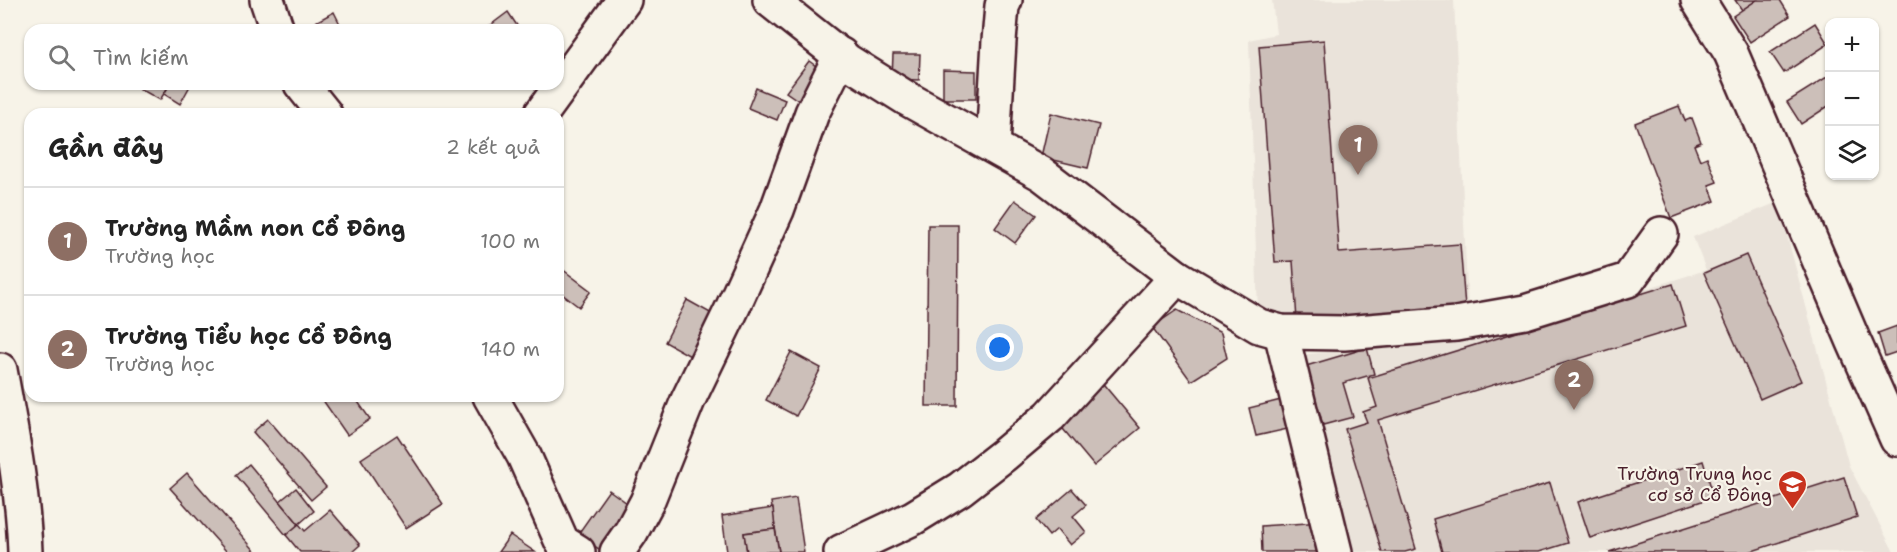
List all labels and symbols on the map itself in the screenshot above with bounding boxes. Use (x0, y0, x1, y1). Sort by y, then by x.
pin: 1 (1338, 126, 1378, 175)
your location (985, 333, 1014, 362)
pin: 2 (1554, 360, 1594, 410)
place label: Trường Trung học cơ sở Cổ Đông (1617, 462, 1772, 507)
school or university icon: Trường Trung học cơ sở Cổ Đông (1777, 468, 1809, 510)

